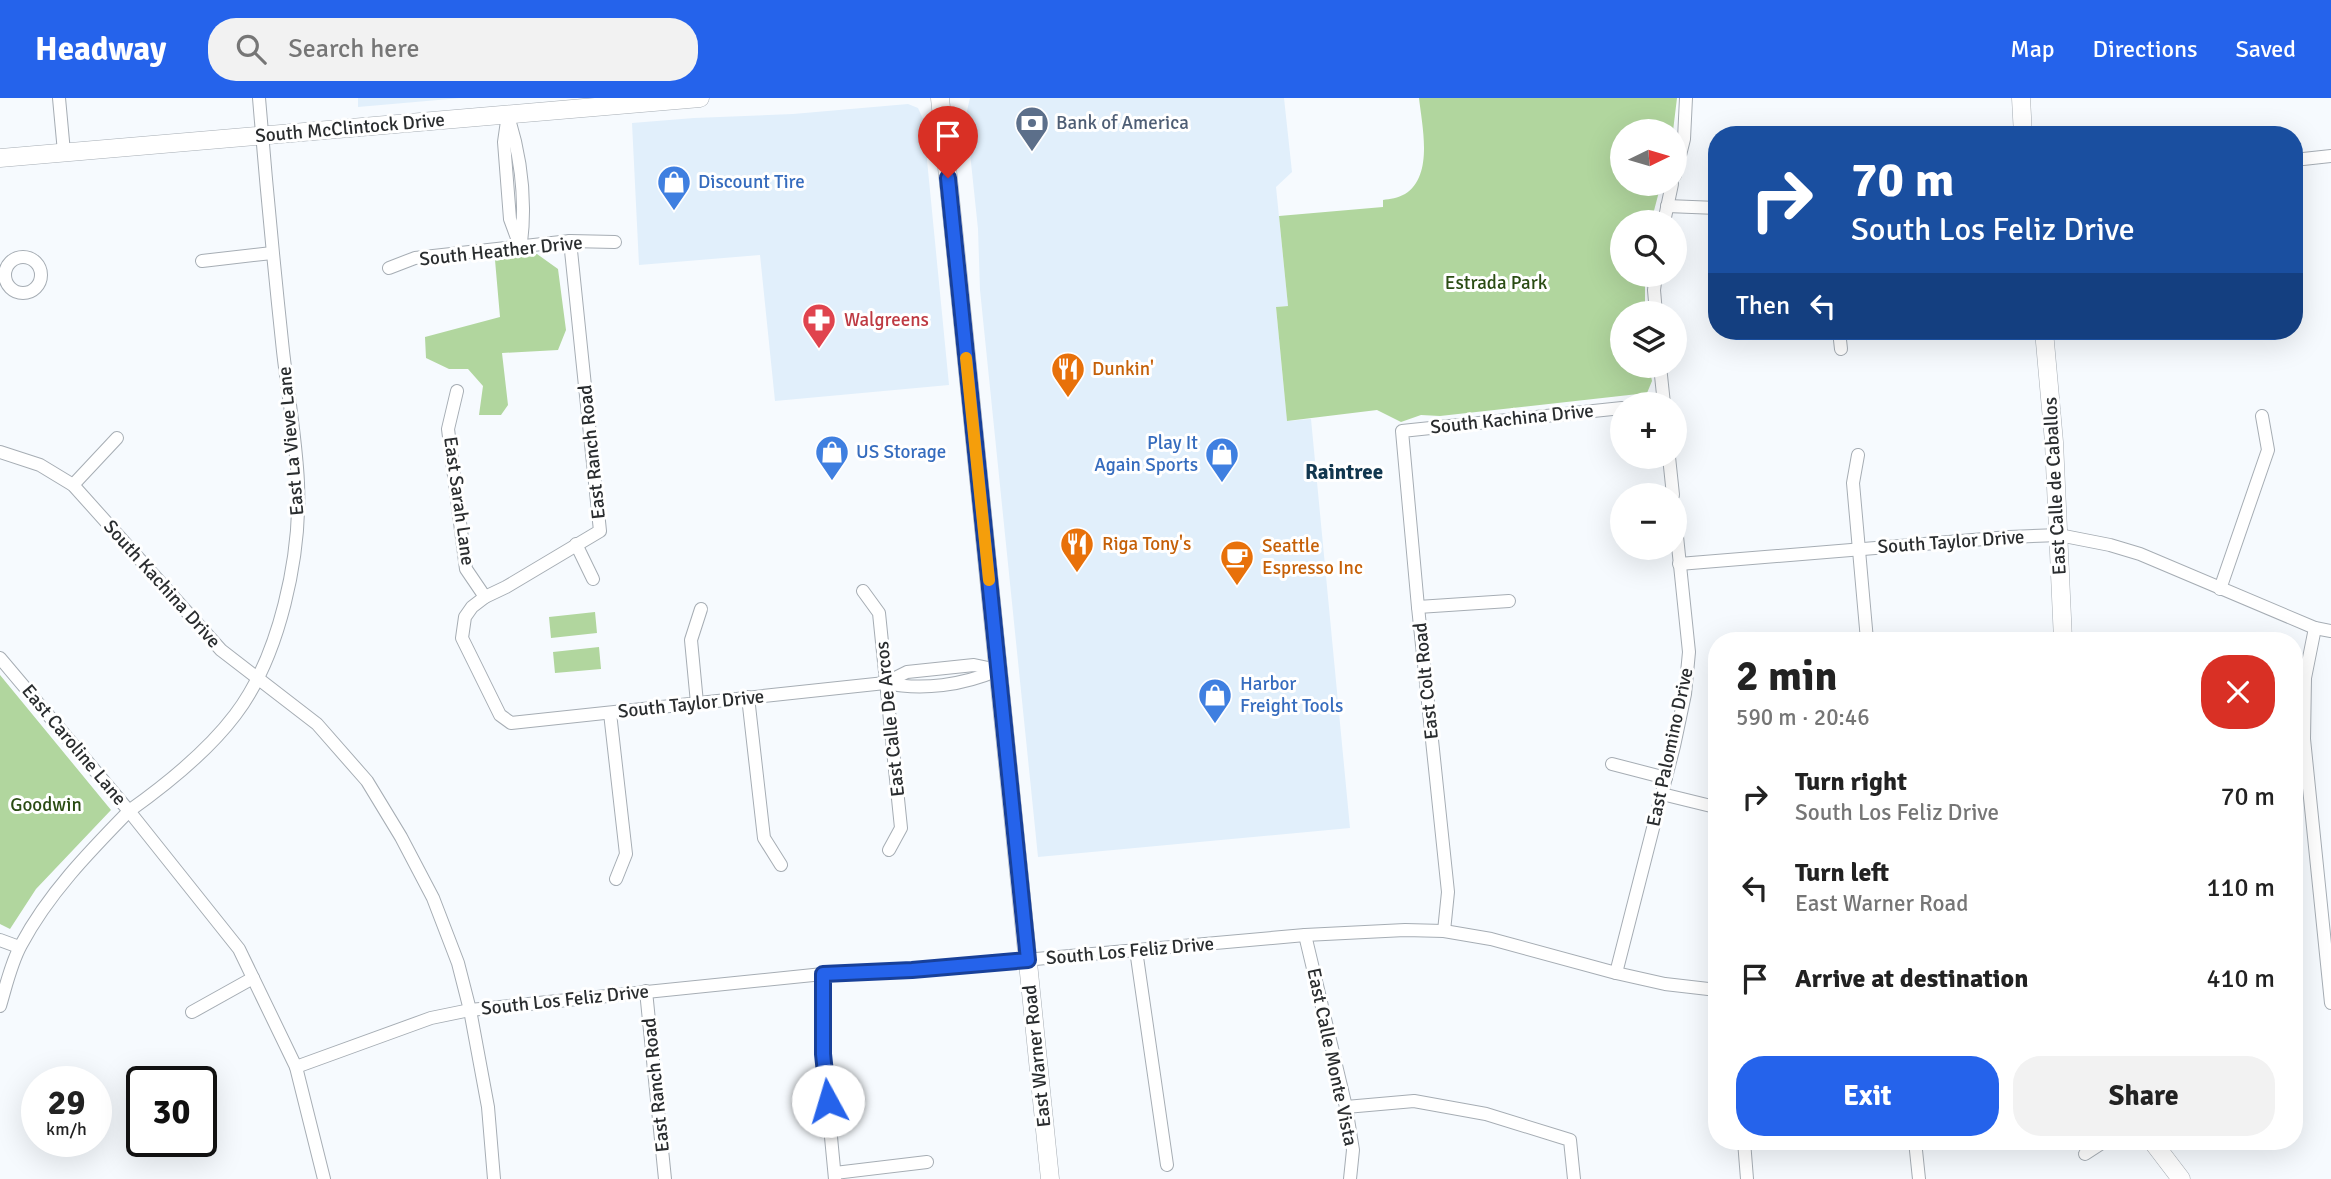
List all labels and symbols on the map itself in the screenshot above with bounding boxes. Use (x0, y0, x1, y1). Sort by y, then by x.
bank icon: Bank of America (1013, 104, 1051, 153)
pin (918, 106, 978, 178)
street label: South McClintock Drive (254, 108, 446, 148)
place label: Bank of America (1056, 111, 1189, 135)
north arrow (1610, 119, 1687, 196)
shop icon: Discount Tire (655, 163, 693, 212)
place label: Discount Tire (698, 170, 805, 194)
street label: South Heather Drive (418, 230, 584, 272)
park label: Estrada Park (1445, 271, 1548, 295)
pharmacy icon: Walgreens (800, 301, 838, 350)
place label: Walgreens (844, 308, 929, 332)
restaurant icon: Dunkin' (1049, 350, 1087, 399)
place label: Dunkin' (1092, 357, 1154, 381)
street label: East La Vieve Lane (273, 365, 309, 517)
street label: East Ranch Road (573, 384, 611, 520)
street label: East Calle de Caballos (2038, 396, 2072, 576)
street label: South Kachina Drive (1429, 398, 1595, 440)
place label: Play It Again Sports (1094, 431, 1198, 477)
shop icon: US Storage (813, 433, 851, 482)
street label: East Sarah Lane (438, 435, 480, 567)
shop icon: Play It Again Sports (1203, 435, 1241, 484)
place label: US Storage (856, 440, 946, 464)
district label: Raintree (1305, 459, 1383, 485)
street label: South Kachina Drive (98, 515, 226, 653)
restaurant icon: Riga Tony's (1058, 525, 1096, 574)
street label: South Taylor Drive (1877, 525, 2025, 559)
place label: Riga Tony's (1102, 532, 1191, 556)
place label: Seattle Espresso Inc (1262, 534, 1363, 580)
cafe icon: Seattle Espresso Inc (1218, 538, 1256, 587)
street label: East Colt Road (1408, 621, 1444, 741)
street label: East Calle De Arcos (870, 640, 910, 798)
street label: East Palomino Drive (1641, 665, 1699, 829)
place label: Harbor Freight Tools (1240, 672, 1343, 718)
shop icon: Harbor Freight Tools (1196, 676, 1234, 725)
street label: East Caroline Lane (16, 680, 132, 810)
street label: South Taylor Drive (617, 684, 765, 724)
park label: Goodwin (10, 793, 82, 817)
street label: South Los Feliz Drive (1045, 932, 1215, 970)
street label: East Calle Monte Vista (1301, 966, 1363, 1148)
street label: South Los Feliz Drive (480, 979, 650, 1021)
street label: East Warner Road (1018, 984, 1056, 1128)
street label: East Ranch Road (637, 1017, 675, 1153)
position arrow (791, 1064, 865, 1138)
speed limit sign: 30 (126, 1066, 217, 1157)

